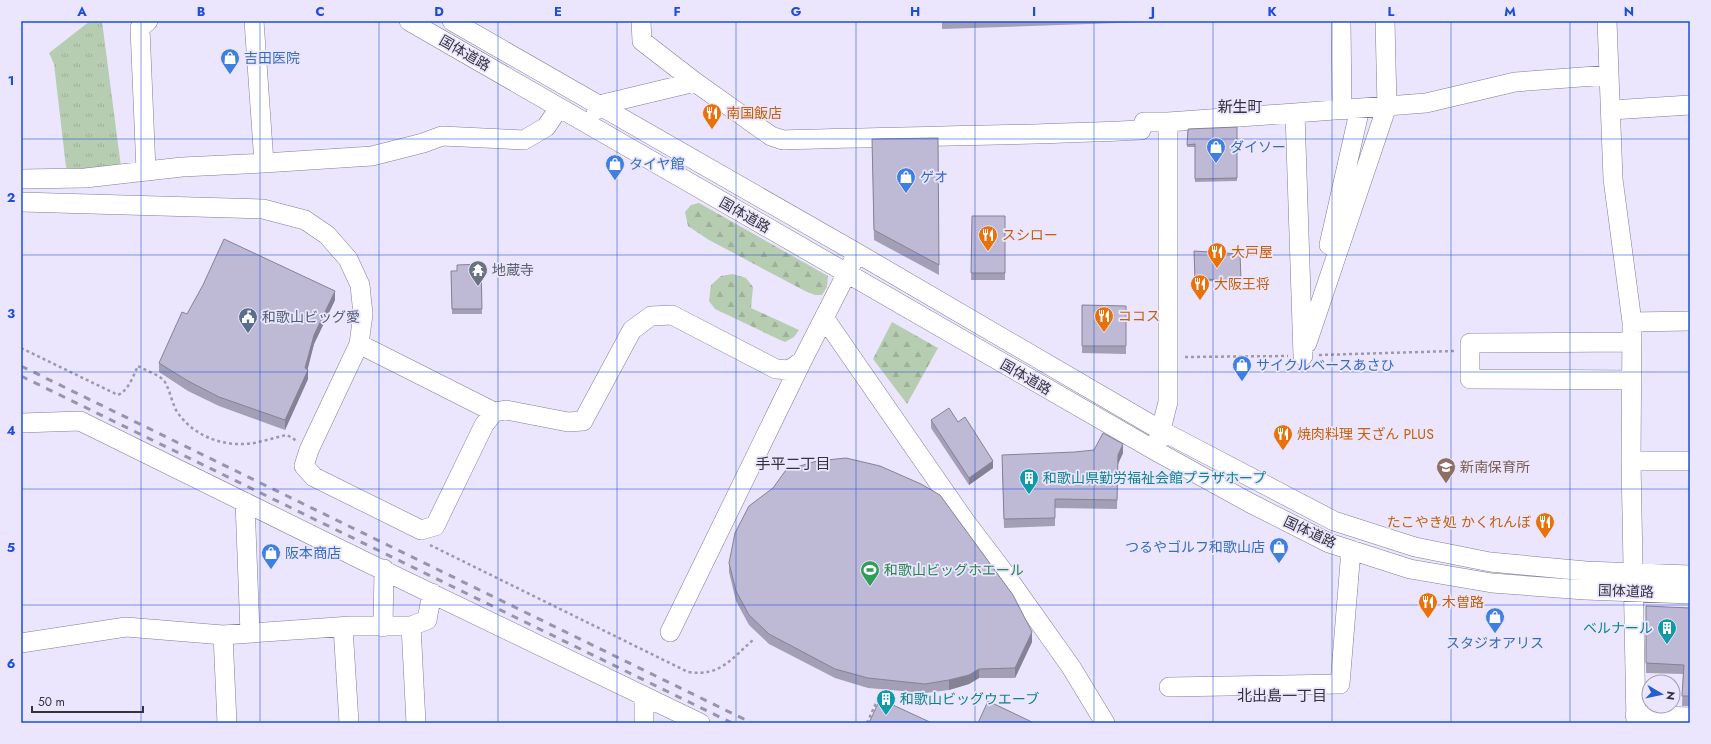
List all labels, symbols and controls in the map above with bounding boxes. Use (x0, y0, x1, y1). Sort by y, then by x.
text: A (76, 2, 87, 21)
text: B (197, 2, 206, 21)
text: C (315, 2, 325, 21)
text: D (434, 2, 444, 21)
text: E (554, 2, 562, 21)
text: F (673, 2, 681, 21)
text: G (791, 2, 802, 21)
text: H (910, 2, 920, 21)
text: I (1032, 2, 1036, 21)
text: J (1148, 2, 1155, 21)
text: K (1267, 2, 1277, 21)
text: L (1388, 2, 1395, 21)
text: M (1504, 2, 1516, 21)
text: N (1624, 2, 1634, 21)
street label: 国体道路 (436, 30, 494, 76)
shop icon: 吉田医院 (219, 47, 241, 75)
place label: 吉田医院 (244, 48, 300, 68)
text: 1 (8, 71, 14, 90)
district label: 新生町 (1217, 96, 1263, 118)
restaurant icon: 南国飯店 (701, 102, 723, 130)
place label: 南国飯店 (726, 103, 782, 123)
shop icon: ダイソー (1205, 136, 1227, 164)
place label: ダイソー (1230, 137, 1286, 157)
shop icon: タイヤ館 (604, 153, 626, 181)
place label: タイヤ館 (629, 154, 685, 174)
shop icon: ゲオ (895, 166, 917, 194)
place label: ゲオ (920, 167, 948, 187)
text: 2 (7, 188, 15, 207)
street label: 国体道路 (716, 192, 774, 238)
restaurant icon: スシロー (977, 224, 999, 252)
place label: スシロー (1002, 225, 1058, 245)
restaurant icon: 大戸屋 (1206, 241, 1228, 269)
place label: 大戸屋 (1231, 242, 1273, 262)
temple icon: 地蔵寺 (467, 259, 489, 287)
place label: 地蔵寺 (492, 260, 534, 280)
restaurant icon: 大阪王将 (1189, 273, 1211, 301)
place label: 大阪王将 (1214, 274, 1270, 294)
text: 3 (7, 304, 15, 323)
restaurant icon: ココス (1093, 305, 1115, 333)
public building icon: 和歌山ビッグ愛 (237, 306, 259, 334)
place label: ココス (1118, 306, 1160, 326)
place label: 和歌山ビッグ愛 (262, 307, 360, 327)
street label: 国体道路 (997, 354, 1055, 400)
shop icon: サイクルベースあさひ (1231, 354, 1253, 382)
place label: サイクルベースあさひ (1256, 355, 1395, 375)
text: 4 (6, 421, 16, 440)
restaurant icon: 焼肉料理 天ざん PLUS (1272, 423, 1294, 451)
place label: 焼肉料理 天ざん PLUS (1297, 424, 1434, 444)
district label: 手平二丁目 (755, 453, 831, 475)
school or university icon: 新南保育所 (1435, 456, 1457, 484)
place label: 新南保育所 (1460, 457, 1530, 477)
building icon: 和歌山県勤労福祉会館プラザホープ (1018, 467, 1040, 495)
place label: 和歌山県勤労福祉会館プラザホープ (1043, 468, 1266, 488)
street label: 国体道路 (1280, 511, 1340, 553)
restaurant icon: たこやき処 かくれんぼ (1534, 511, 1556, 539)
place label: たこやき処 かくれんぼ (1387, 512, 1531, 532)
shop icon: つるやゴルフ和歌山店 (1268, 536, 1290, 564)
place label: つるやゴルフ和歌山店 (1125, 537, 1265, 557)
text: 5 (7, 538, 15, 557)
shop icon: 阪本商店 (260, 542, 282, 570)
place label: 阪本商店 (285, 543, 341, 563)
sports icon: 和歌山ビッグホエール (859, 559, 881, 587)
place label: 和歌山ビッグホエール (884, 560, 1024, 580)
street label: 国体道路 (1598, 580, 1654, 602)
restaurant icon: 木曽路 (1417, 591, 1439, 619)
place label: 木曽路 (1442, 592, 1484, 612)
shop icon: スタジオアリス (1484, 606, 1506, 634)
building icon: ベルナール (1656, 617, 1678, 645)
place label: ベルナール (1583, 618, 1653, 638)
place label: スタジオアリス (1446, 633, 1544, 653)
text: 6 (7, 654, 16, 673)
north arrow (1641, 674, 1681, 714)
district label: 北出島一丁目 (1237, 685, 1327, 707)
scale bar (32, 688, 143, 714)
building icon: 和歌山ビッグウエーブ (875, 688, 897, 716)
place label: 和歌山ビッグウエーブ (900, 689, 1039, 709)
text: N (1662, 690, 1679, 701)
text: 50 m (38, 693, 65, 711)

